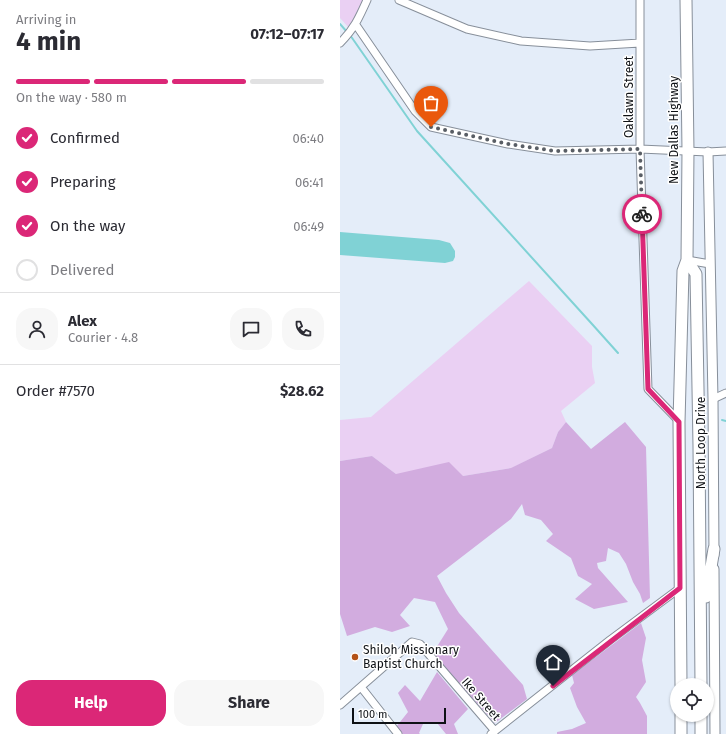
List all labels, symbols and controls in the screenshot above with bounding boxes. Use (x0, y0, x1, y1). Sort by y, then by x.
text: Arriving in (16, 12, 76, 27)
text: 07:12–07:17 (250, 25, 324, 43)
text: 4 min (16, 26, 81, 57)
street label: Oaklawn Street (622, 55, 636, 138)
street label: New Dallas Highway (667, 76, 681, 184)
pin (414, 86, 448, 127)
text: On the way · 580 m (16, 90, 127, 105)
icon: bag (420, 92, 442, 114)
icon: check (16, 127, 38, 149)
text: Confirmed (50, 129, 120, 147)
text: 06:40 (293, 131, 324, 146)
icon: check (16, 171, 38, 193)
text: Preparing (50, 173, 115, 191)
text: 06:41 (295, 175, 324, 190)
courier (622, 194, 662, 234)
icon: bike (631, 203, 653, 225)
icon: check (16, 215, 38, 237)
text: On the way (50, 217, 125, 235)
text: 06:49 (293, 219, 324, 234)
text: Delivered (50, 261, 114, 279)
button: person (16, 308, 58, 350)
button: chat (230, 308, 272, 350)
button: phone (282, 308, 324, 350)
text: Alex (68, 312, 97, 330)
text: Courier · 4.8 (68, 330, 138, 345)
text: Order #7570 (16, 382, 95, 400)
text: $28.62 (280, 382, 324, 400)
street label: North Loop Drive (694, 397, 708, 489)
place label: Shiloh Missionary Baptist Church (363, 643, 459, 671)
pin (536, 645, 570, 686)
icon: home (542, 651, 564, 673)
marker: Shiloh Missionary Baptist Church (350, 652, 360, 662)
street label: Ike Street (459, 675, 504, 724)
map controls (670, 678, 714, 722)
button: locate (670, 678, 714, 722)
button: Help (16, 680, 166, 726)
button: Share (174, 680, 324, 726)
scale bar (352, 706, 446, 725)
text: 100 m (358, 708, 387, 721)

